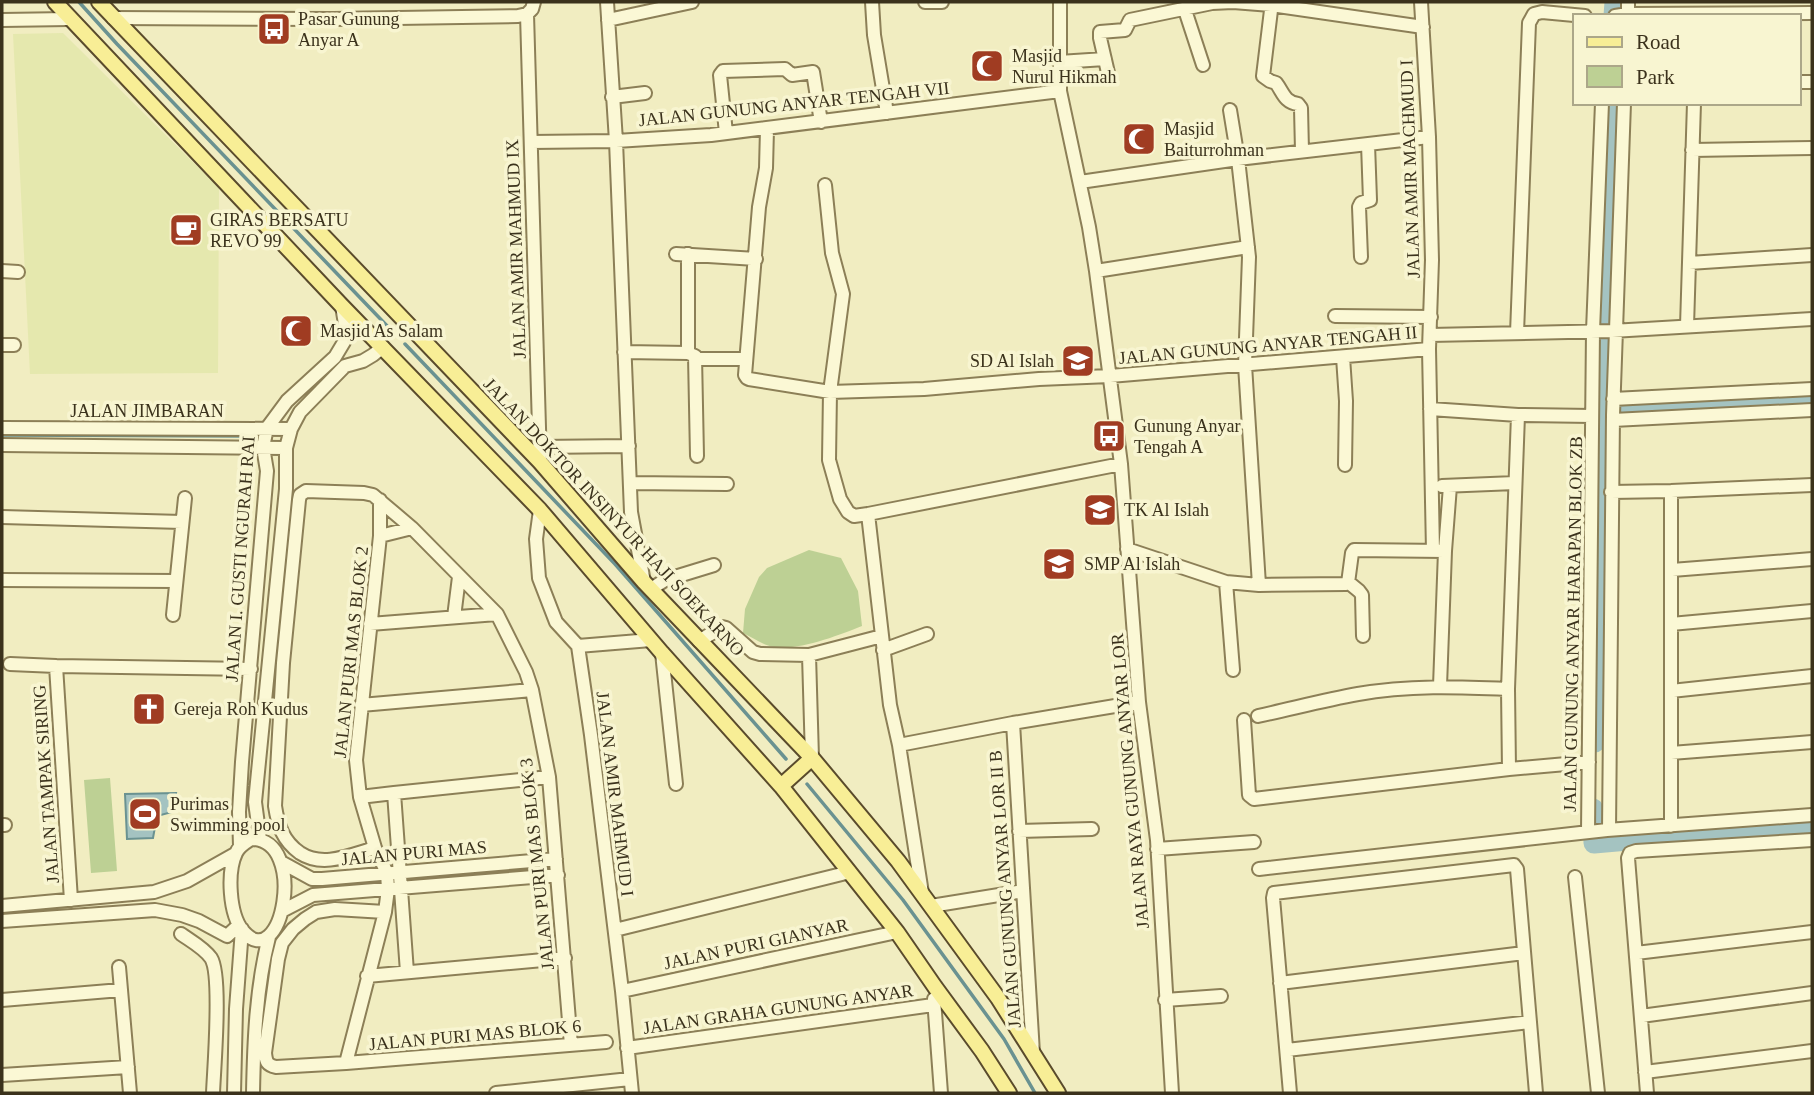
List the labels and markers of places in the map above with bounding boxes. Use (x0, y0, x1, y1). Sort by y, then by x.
place label: Pasar Gunung Anyar A (298, 9, 400, 50)
bus stop icon: Pasar Gunung Anyar A (255, 10, 293, 48)
place label: Masjid Nurul Hikmah (1012, 46, 1116, 87)
mosque icon: Masjid Nurul Hikmah (968, 47, 1006, 85)
place label: Masjid Baiturrohman (1164, 119, 1264, 160)
mosque icon: Masjid Baiturrohman (1120, 120, 1158, 158)
place label: GIRAS BERSATU REVO 99 (210, 210, 349, 251)
cafe icon: GIRAS BERSATU REVO 99 (167, 211, 205, 249)
mosque icon: Masjid As Salam (277, 312, 315, 350)
place label: Masjid As Salam (320, 321, 443, 341)
school or university icon: SD Al Islah (1059, 342, 1097, 380)
place label: SD Al Islah (970, 351, 1054, 371)
place label: Gunung Anyar Tengah A (1134, 416, 1241, 457)
bus stop icon: Gunung Anyar Tengah A (1090, 417, 1128, 455)
school or university icon: TK Al Islah (1081, 491, 1119, 529)
place label: TK Al Islah (1124, 500, 1209, 520)
school or university icon: SMP Al Islah (1040, 545, 1078, 583)
place label: SMP Al Islah (1084, 554, 1180, 574)
church icon: Gereja Roh Kudus (130, 690, 168, 728)
place label: Gereja Roh Kudus (174, 699, 308, 719)
place label: Purimas Swimming pool (170, 794, 286, 835)
sports icon: Purimas Swimming pool (126, 795, 164, 833)

